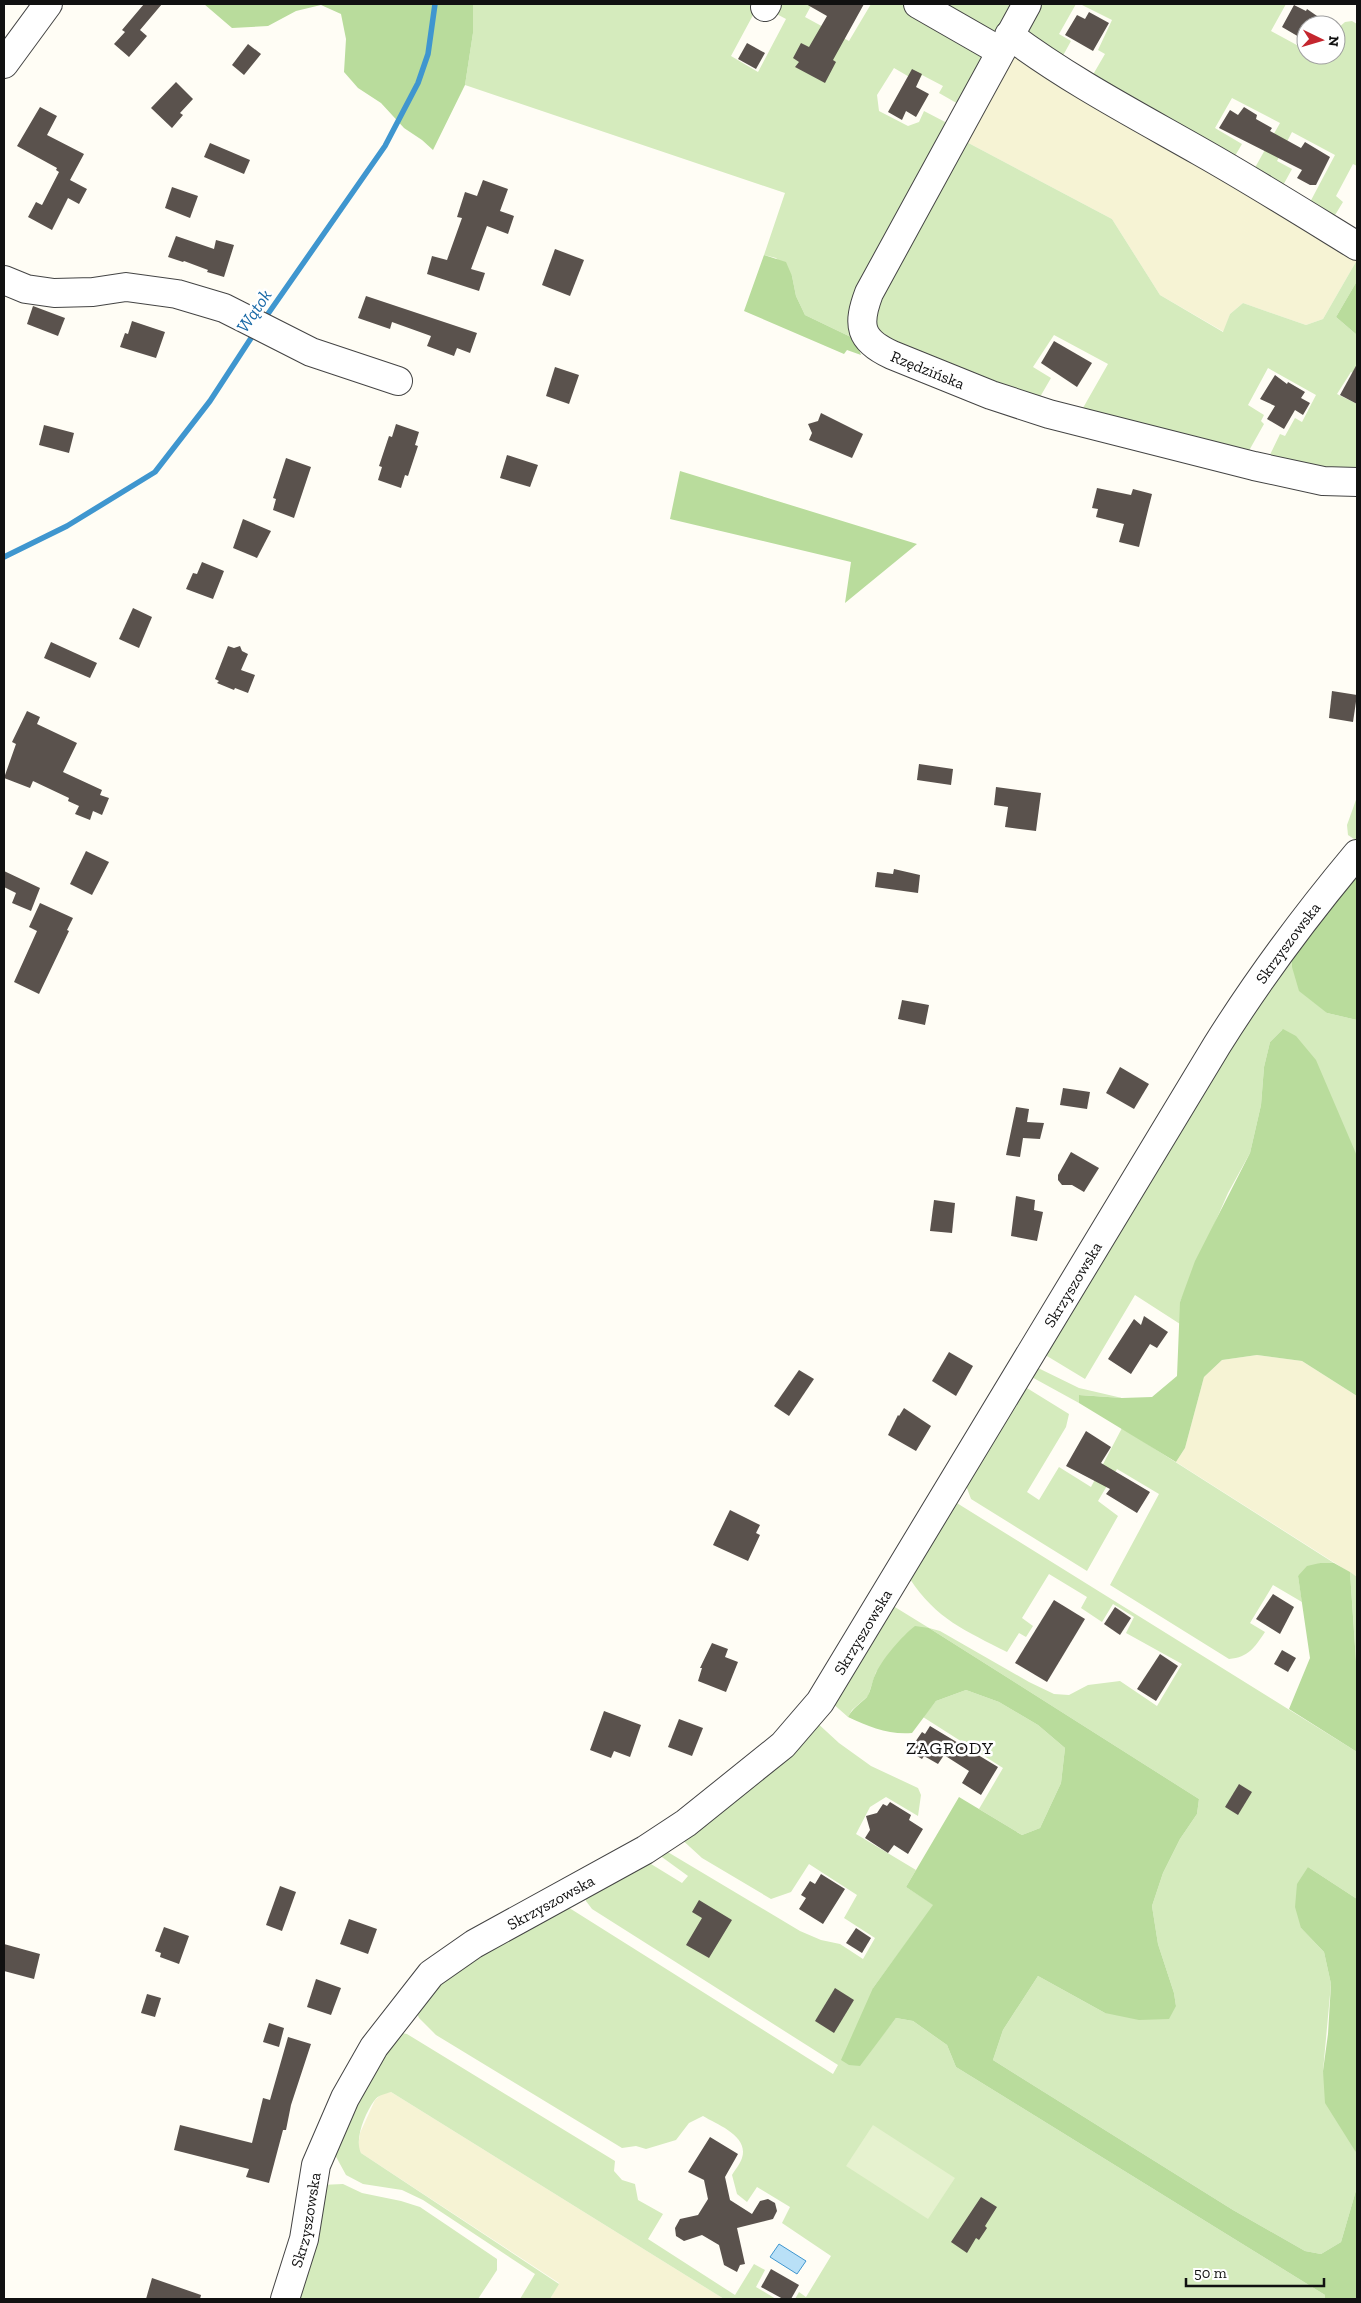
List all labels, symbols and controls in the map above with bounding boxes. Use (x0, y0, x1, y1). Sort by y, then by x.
north arrow (1296, 15, 1346, 65)
text: N (1324, 35, 1342, 47)
water label: Wątok (232, 285, 276, 337)
street label: Rzędzińska (888, 347, 968, 393)
street label: Skrzyszowska (1252, 898, 1325, 987)
street label: Skrzyszowska (1040, 1238, 1106, 1331)
street label: Skrzyszowska (830, 1586, 896, 1678)
district label: ZAGRODY (906, 1737, 994, 1759)
street label: Skrzyszowska (504, 1871, 598, 1934)
street label: Skrzyszowska (287, 2171, 325, 2270)
scale bar (1186, 2256, 1324, 2288)
text: 50 m (1194, 2264, 1227, 2282)

